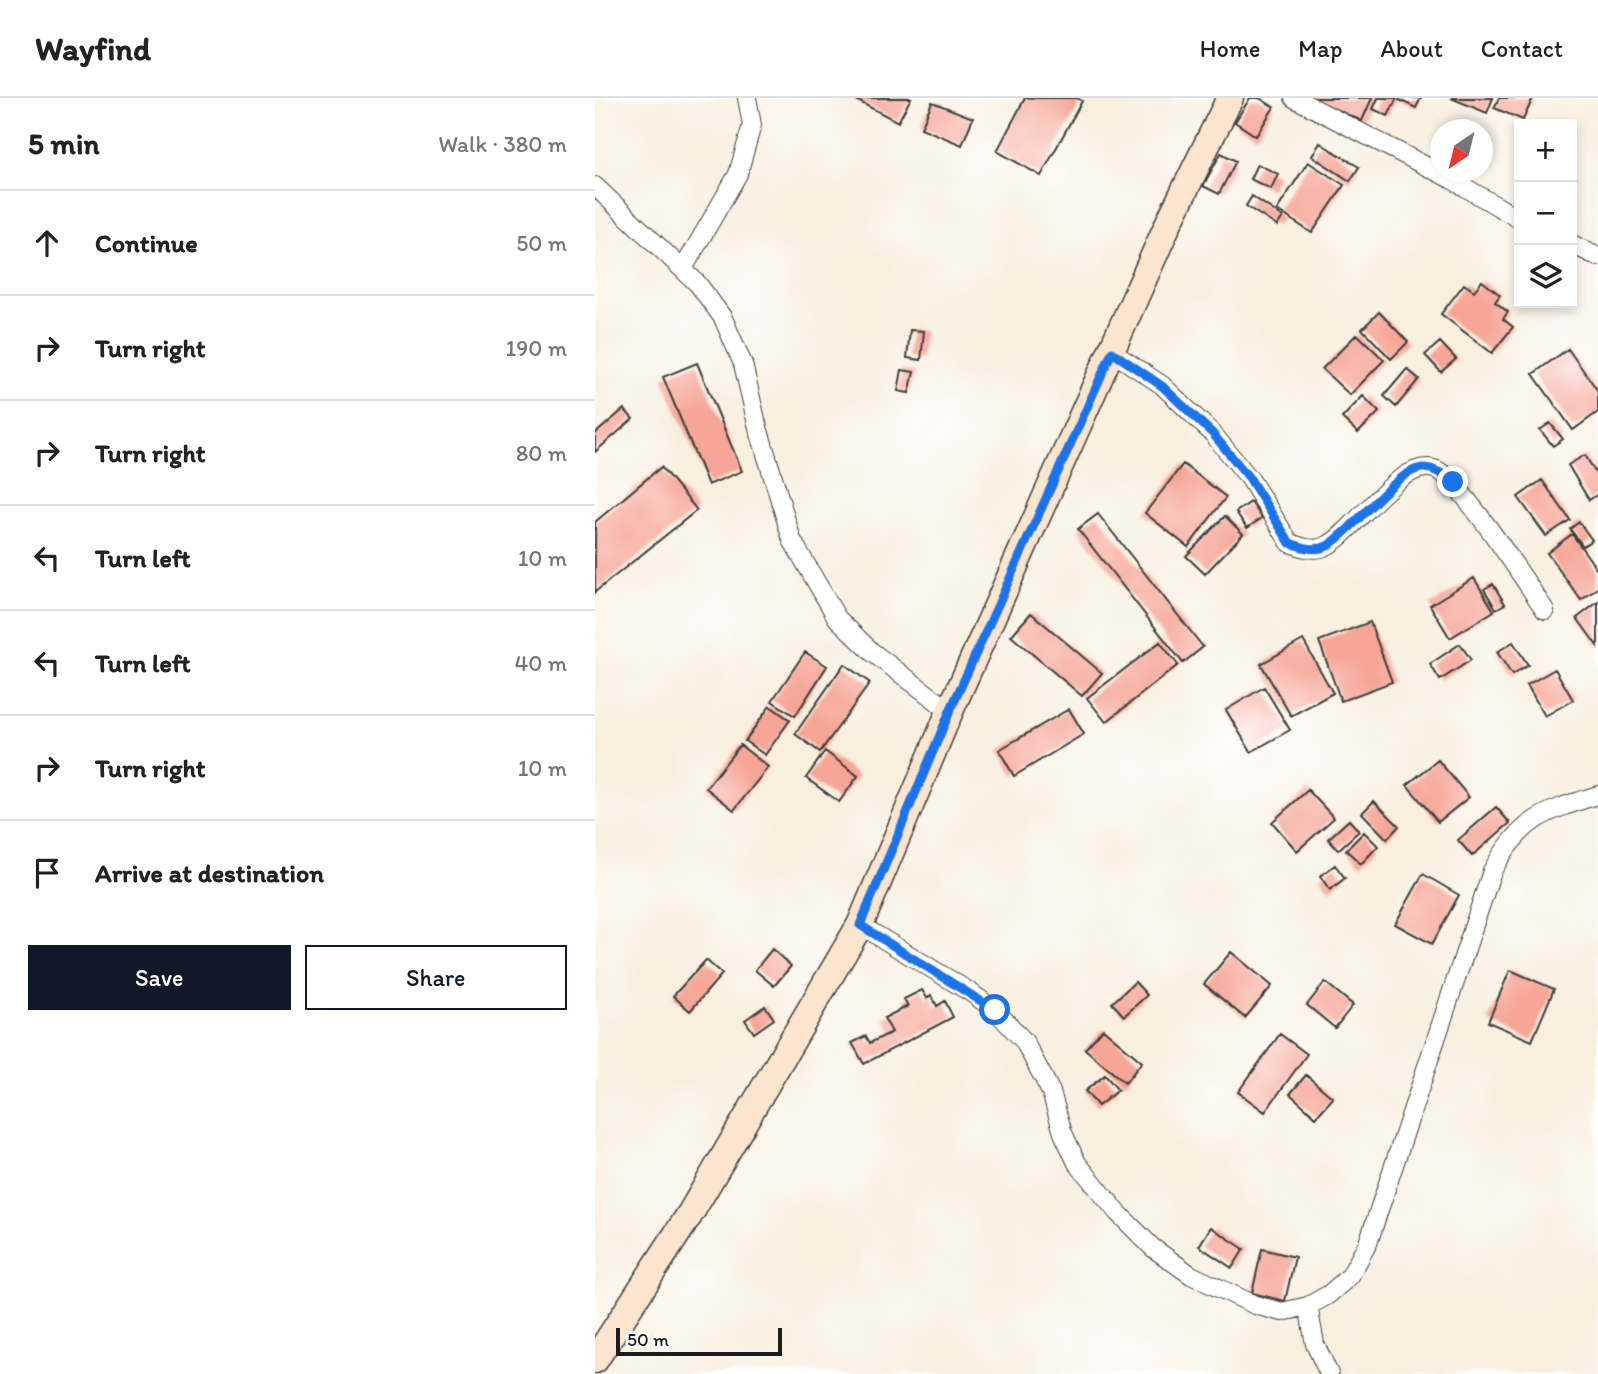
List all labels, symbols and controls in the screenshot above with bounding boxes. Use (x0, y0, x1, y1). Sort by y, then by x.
text: Wayfind (35, 29, 151, 68)
text: Home (1200, 34, 1260, 63)
text: Map (1298, 34, 1342, 63)
text: About (1380, 34, 1443, 63)
text: Contact (1481, 34, 1563, 63)
north arrow (1430, 119, 1493, 182)
map controls (1514, 119, 1577, 308)
button: + (1514, 119, 1577, 182)
text: 5 min (28, 125, 99, 162)
text: Walk · 380 m (438, 130, 567, 158)
button: − (1514, 182, 1577, 245)
icon: ahead (28, 224, 66, 262)
text: Continue (95, 227, 198, 259)
text: 50 m (516, 229, 567, 257)
button: layers (1514, 245, 1577, 308)
icon: right (28, 329, 66, 367)
text: Turn right (95, 332, 206, 364)
text: 190 m (506, 334, 567, 362)
icon: right (28, 434, 66, 472)
text: Turn right (95, 437, 206, 469)
text: 80 m (516, 439, 567, 467)
route end (1437, 466, 1468, 497)
icon: left (28, 539, 66, 577)
text: Turn left (95, 542, 191, 574)
text: 10 m (518, 544, 567, 572)
icon: left (28, 644, 66, 682)
text: Turn left (95, 647, 191, 679)
text: 40 m (514, 649, 567, 677)
icon: right (28, 749, 66, 787)
text: Turn right (95, 752, 206, 784)
text: 10 m (518, 754, 567, 782)
icon: arrive (28, 854, 66, 892)
text: Arrive at destination (95, 857, 324, 889)
button: Save (28, 945, 291, 1010)
button: Share (305, 945, 567, 1010)
route start (979, 994, 1010, 1025)
scale bar (616, 1325, 782, 1357)
text: 50 m (627, 1328, 669, 1351)

